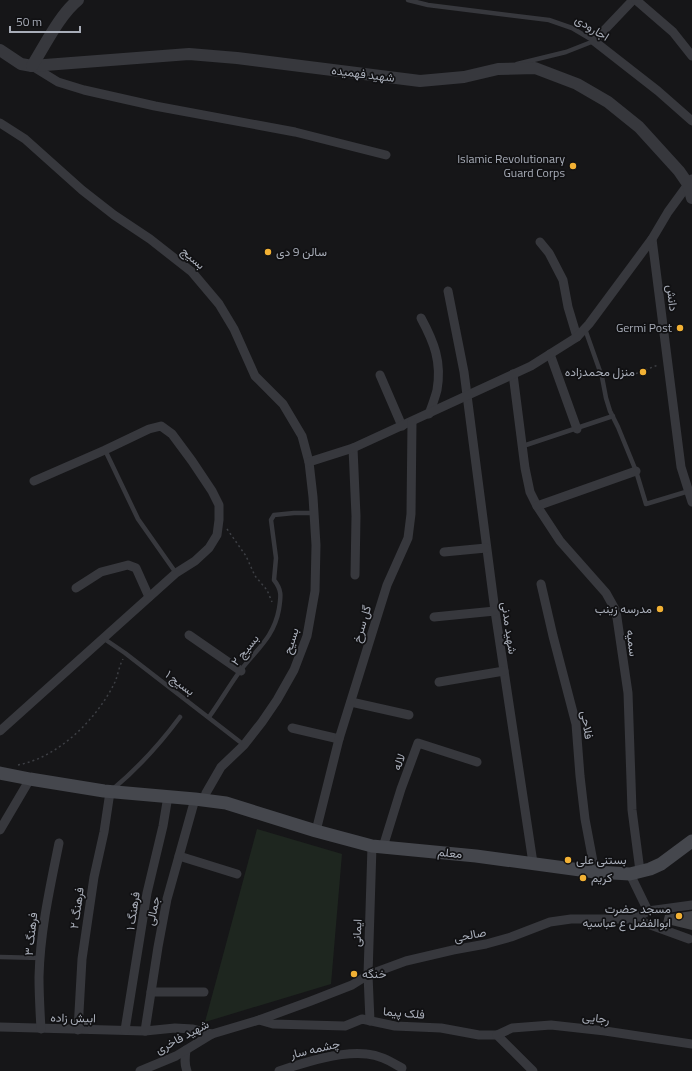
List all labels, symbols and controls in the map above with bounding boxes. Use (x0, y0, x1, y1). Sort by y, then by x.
scale bar (10, 8, 80, 34)
street label: اجارودی (571, 10, 613, 46)
text: 50 m (16, 12, 42, 31)
street label: شهید فهمیده (330, 60, 396, 87)
place label: Islamic Revolutionary Guard Corps (457, 149, 565, 182)
marker: Islamic Revolutionary Guard Corps (568, 161, 578, 171)
street label: بسیج (177, 242, 210, 274)
place label: سالن 9 دی (276, 242, 327, 261)
marker: سالن 9 دی (263, 247, 273, 257)
street label: دانش (661, 283, 684, 313)
place label: Germi Post (616, 318, 673, 337)
marker: Germi Post (675, 323, 685, 333)
place label: منزل محمدزاده (565, 362, 635, 381)
marker: منزل محمدزاده (638, 367, 648, 377)
place label: مدرسه زینب (595, 599, 652, 618)
street label: شهید مدنی (496, 600, 523, 655)
street label: گل سرخ (347, 603, 376, 645)
marker: مدرسه زینب (655, 604, 665, 614)
street label: بسیح (277, 625, 304, 657)
street label: سمیه (621, 628, 644, 657)
street label: بسیج ۲ (226, 630, 263, 670)
street label: بسیج ۱ (161, 665, 199, 700)
street label: فلاحی (576, 709, 599, 740)
street label: لاله (387, 751, 410, 773)
street label: معلم (437, 842, 463, 863)
place label: بستنی علی (576, 850, 627, 869)
marker: بستنی علی (563, 855, 573, 865)
place label: کریم (591, 868, 612, 887)
marker: کریم (578, 873, 588, 883)
street label: فرهنگ ۲ (64, 886, 89, 930)
street label: فرهنگ ۱ (120, 890, 145, 932)
street label: جمالی (140, 895, 165, 927)
place label: مسجد حضرت ابوالفضل ع عباسیه (582, 899, 671, 932)
street label: فرهنگ ۳ (19, 911, 42, 957)
marker: مسجد حضرت ابوالفضل ع عباسیه (674, 911, 684, 921)
street label: ایمانی (347, 919, 366, 947)
street label: صالحی (452, 922, 488, 947)
place label: خنگه (362, 964, 386, 983)
marker: خنگه (349, 969, 359, 979)
street label: فلک پیما (382, 1001, 426, 1024)
street label: رجایی (581, 1006, 611, 1029)
street label: ابیش زاده (50, 1008, 96, 1027)
street label: شهید فاخری (151, 1014, 212, 1059)
street label: چشمه سار (287, 1034, 342, 1064)

